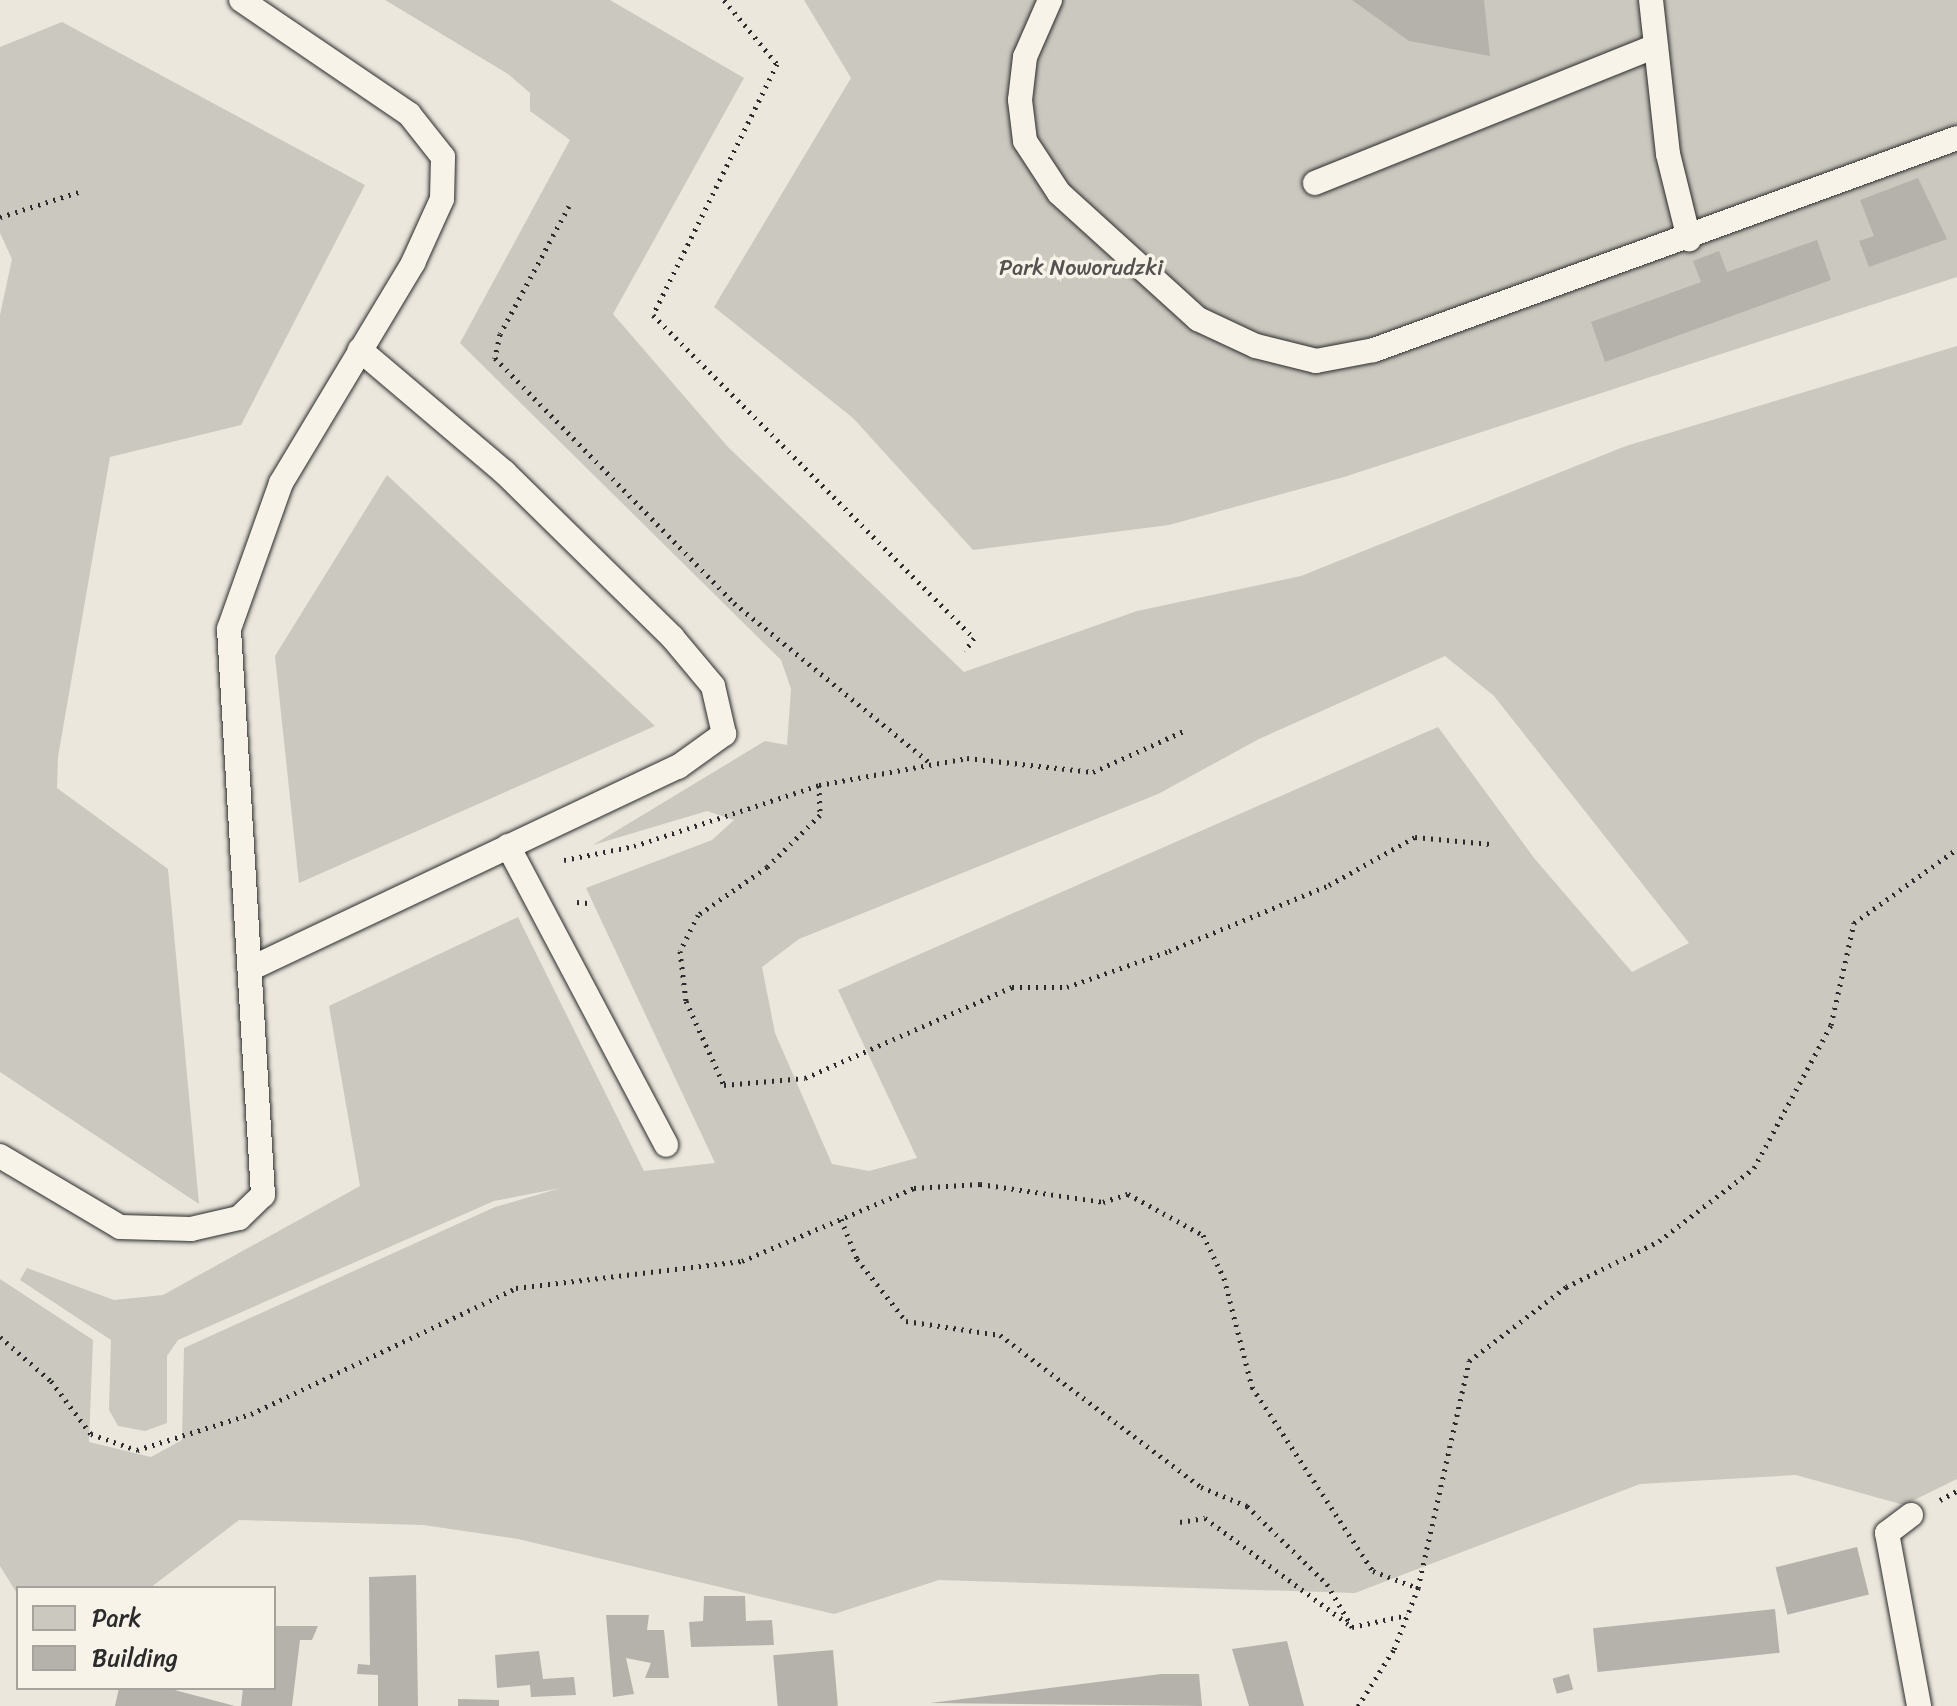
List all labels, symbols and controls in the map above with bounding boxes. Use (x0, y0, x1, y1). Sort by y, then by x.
park label: Park Noworudzki (999, 255, 1163, 281)
legend (16, 1586, 276, 1690)
text: Park (92, 1597, 141, 1639)
text: Building (92, 1637, 178, 1679)

